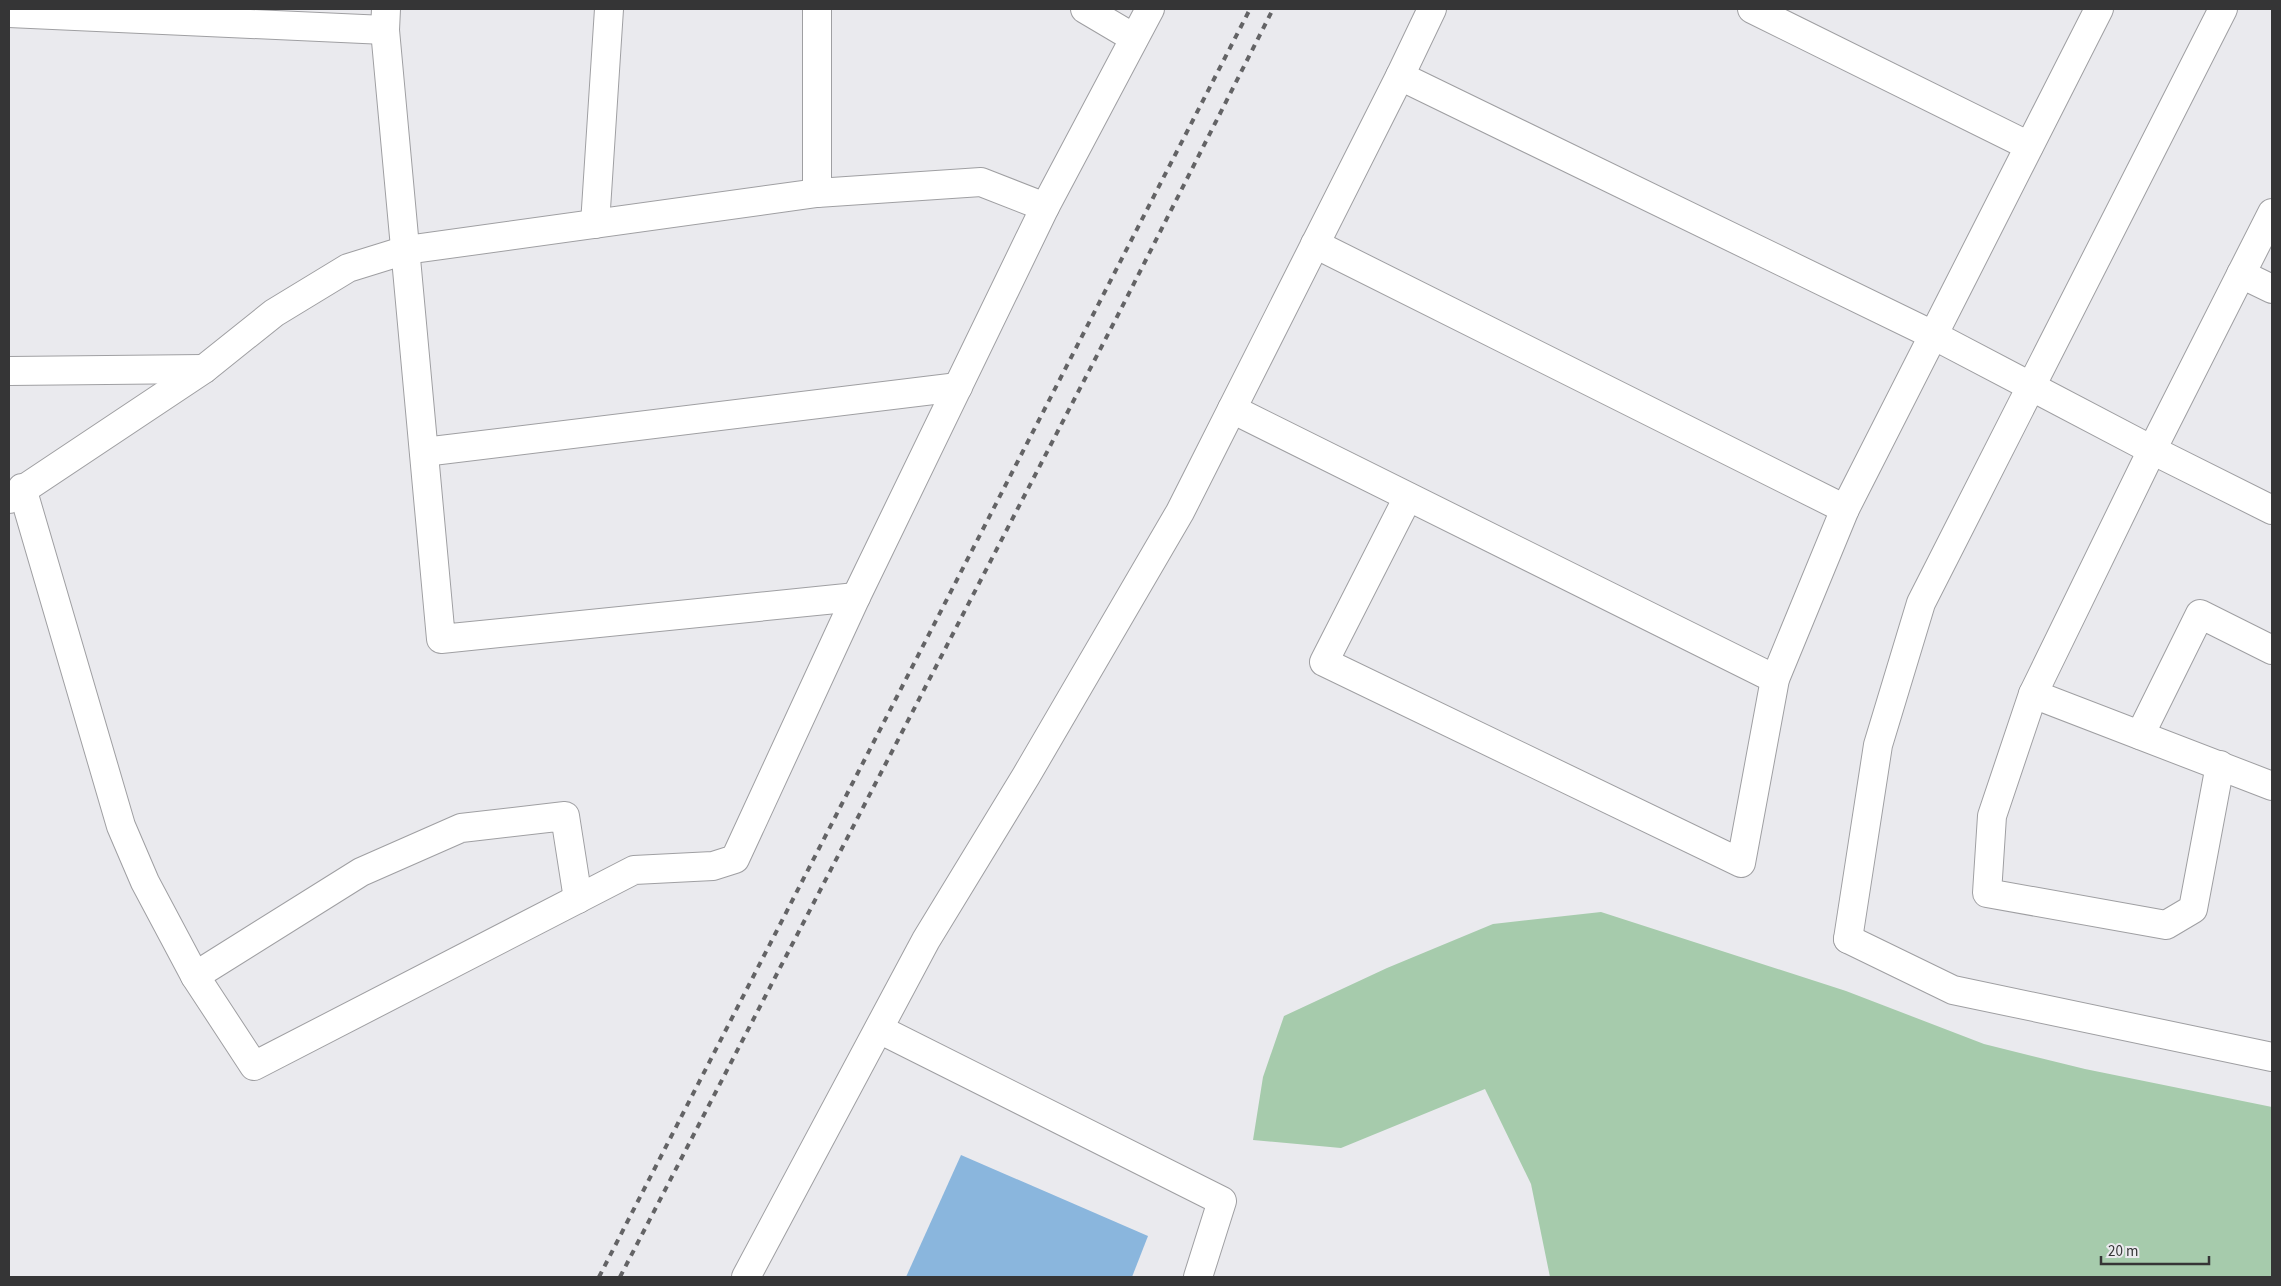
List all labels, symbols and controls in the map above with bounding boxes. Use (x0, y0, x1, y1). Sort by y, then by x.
scale bar (2101, 1234, 2208, 1266)
text: 20 m (2108, 1241, 2138, 1262)

